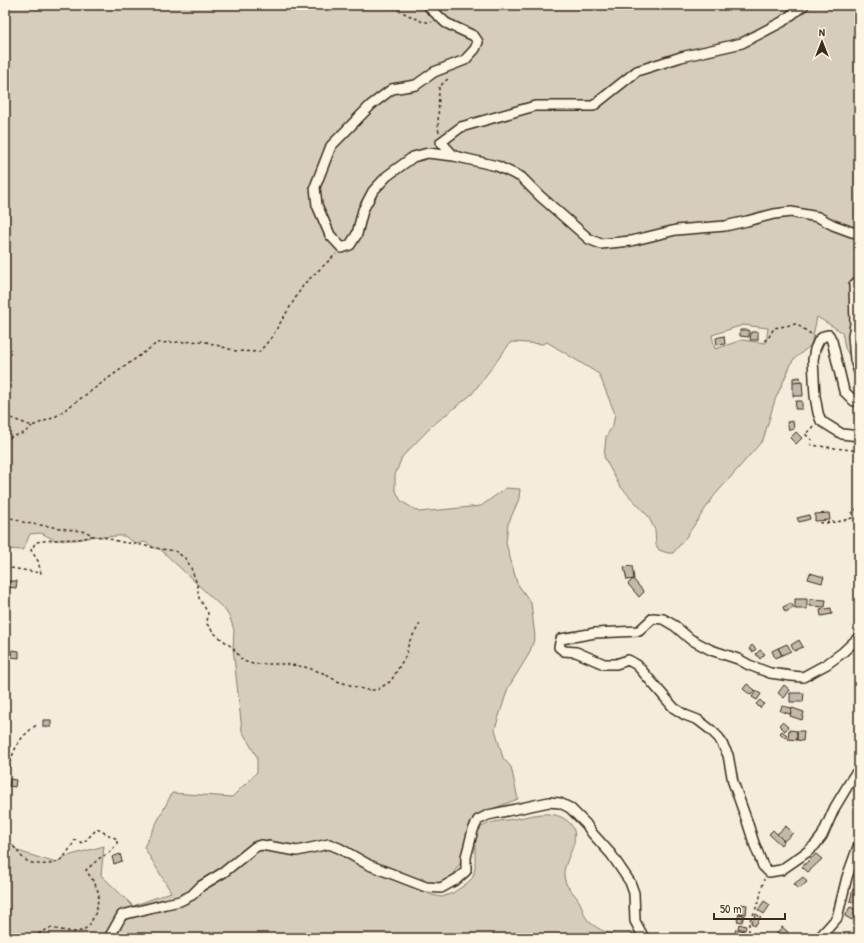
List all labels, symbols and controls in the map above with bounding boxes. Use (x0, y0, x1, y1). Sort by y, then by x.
north arrow (802, 22, 842, 62)
text: N (819, 25, 825, 39)
scale bar (714, 895, 785, 921)
text: 50 m (720, 900, 741, 917)

